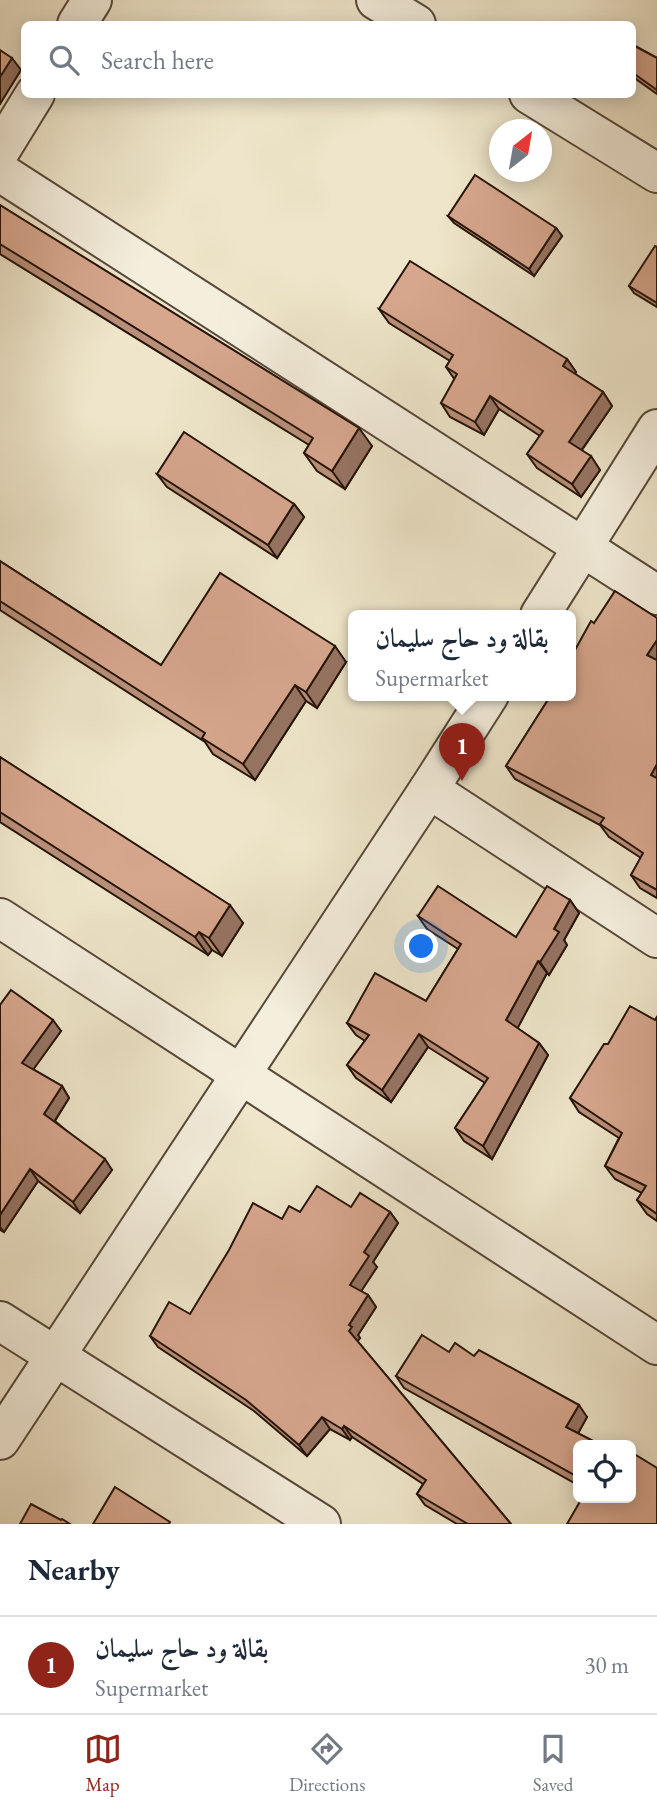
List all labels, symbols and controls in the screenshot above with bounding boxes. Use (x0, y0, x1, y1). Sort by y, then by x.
search box (21, 21, 636, 98)
icon: search (45, 41, 83, 79)
text: Search here (101, 43, 214, 77)
north arrow (489, 119, 552, 182)
popup (348, 610, 576, 701)
text: بقالة ود حاج سليمان (375, 621, 549, 655)
text: Supermarket (375, 663, 488, 693)
pin: 1 (439, 723, 485, 781)
your location (404, 929, 438, 963)
map controls (573, 1440, 636, 1503)
button: locate (573, 1440, 636, 1503)
text: Nearby (28, 1550, 120, 1589)
text: بقالة ود حاج سليمان (95, 1631, 268, 1665)
text: 1 (45, 1650, 57, 1680)
text: 30 m (584, 1650, 629, 1680)
text: Supermarket (95, 1673, 208, 1703)
tab: Map (84, 1730, 122, 1797)
tab: Directions (289, 1730, 365, 1797)
tab: Saved (533, 1730, 573, 1797)

